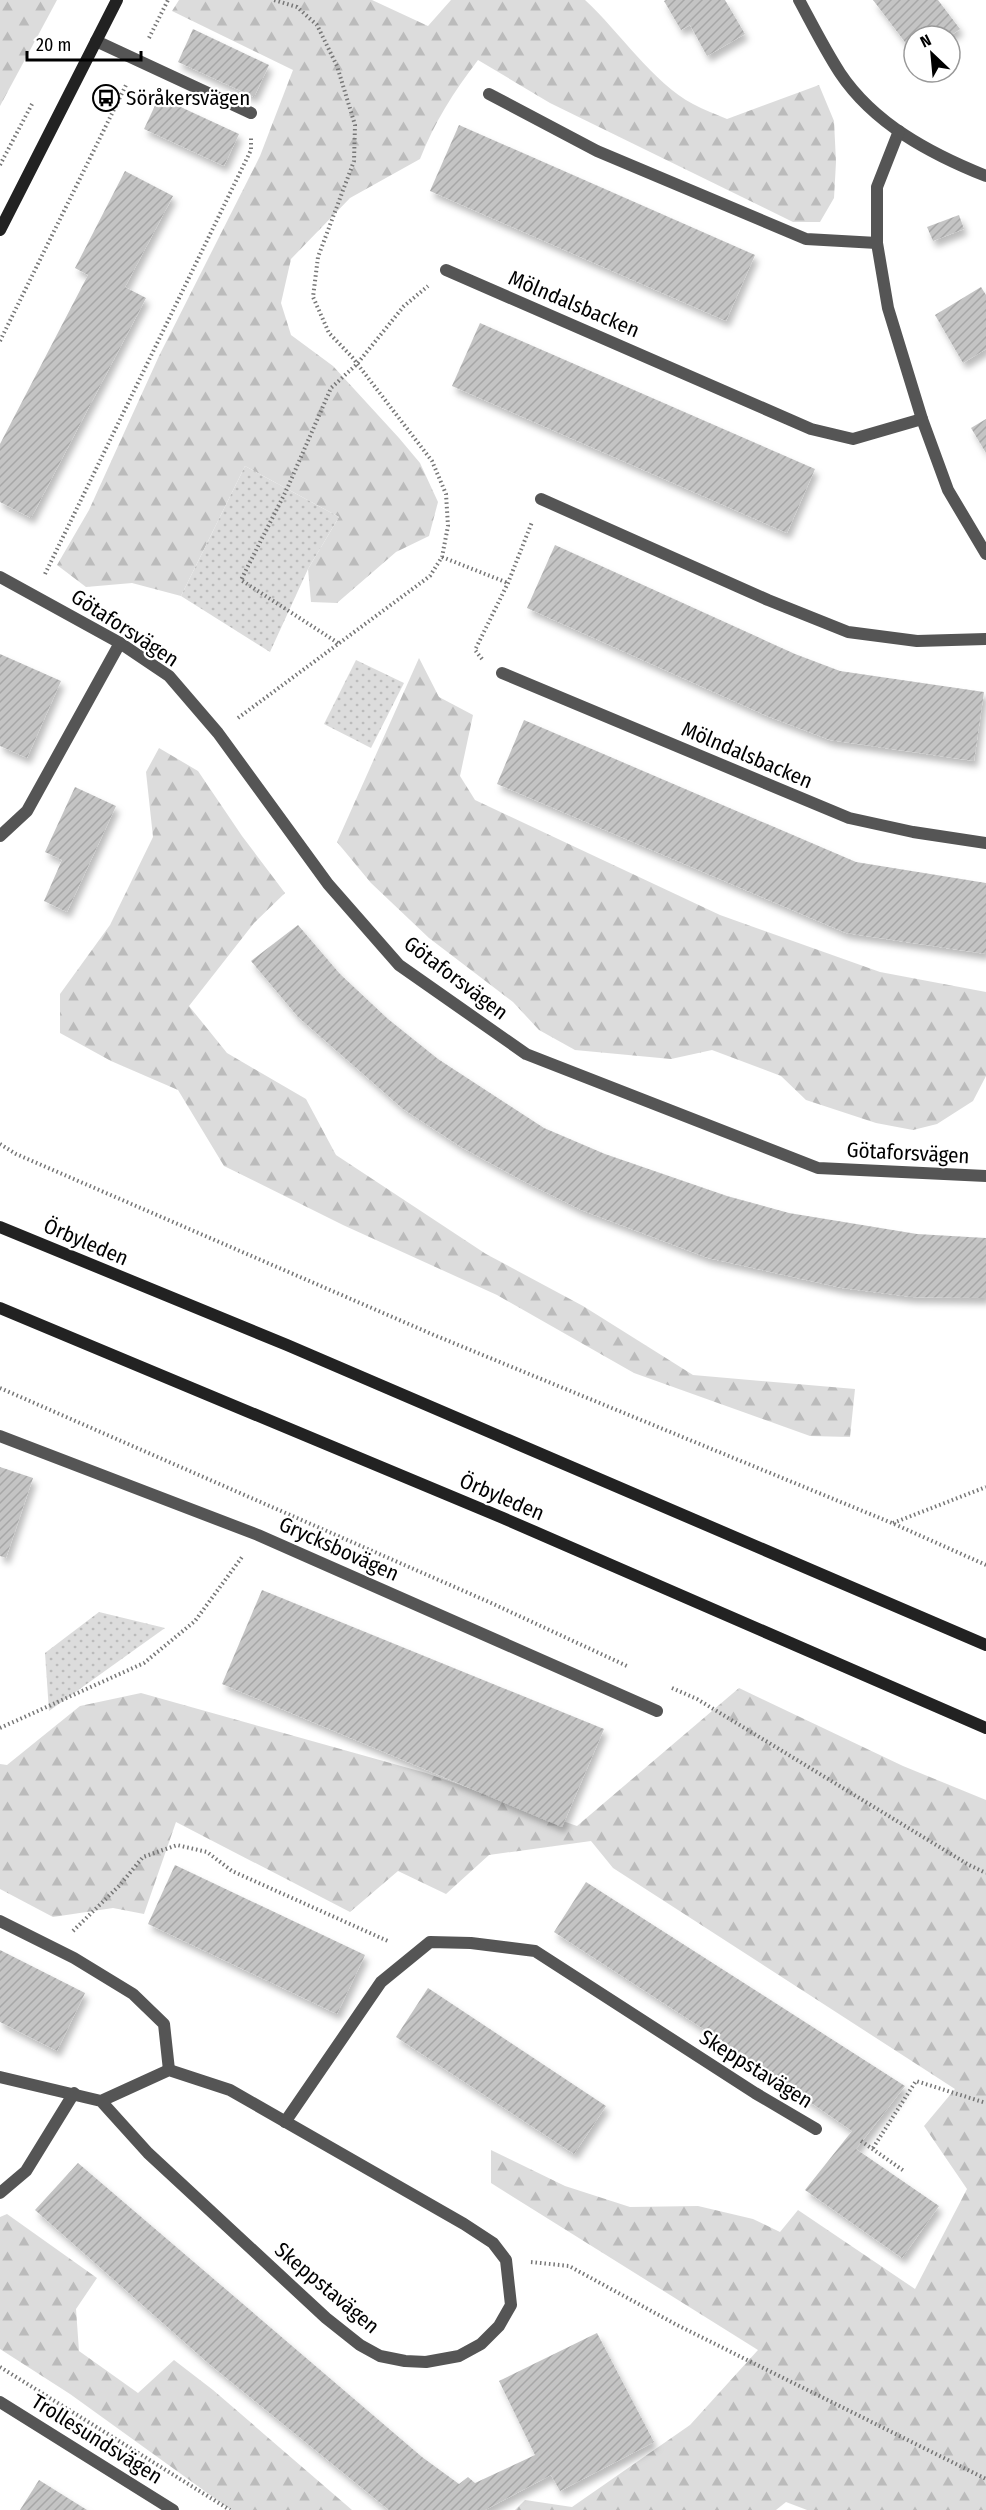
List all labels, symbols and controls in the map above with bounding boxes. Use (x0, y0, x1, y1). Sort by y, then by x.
scale bar (27, 24, 141, 62)
north arrow (902, 24, 962, 84)
text: N (917, 30, 934, 52)
text: 20 m (36, 34, 71, 56)
bus stop icon: Söråkersvägen (91, 83, 121, 113)
place label: Söråkersvägen (126, 85, 250, 111)
street label: Mölndalsbacken (505, 265, 643, 343)
street label: Götaforsvägen (66, 584, 184, 672)
street label: Mölndalsbacken (678, 716, 816, 794)
street label: Götaforsvägen (399, 931, 513, 1025)
street label: Götaforsvägen (846, 1137, 970, 1169)
street label: Örbyleden (40, 1213, 132, 1271)
street label: Örbyleden (456, 1468, 548, 1526)
street label: Grycksbovägen (275, 1511, 403, 1587)
street label: Skeppstavägen (695, 2024, 817, 2114)
street label: Skeppstavägen (269, 2237, 385, 2339)
street label: Trollesundsvägen (27, 2388, 167, 2490)

